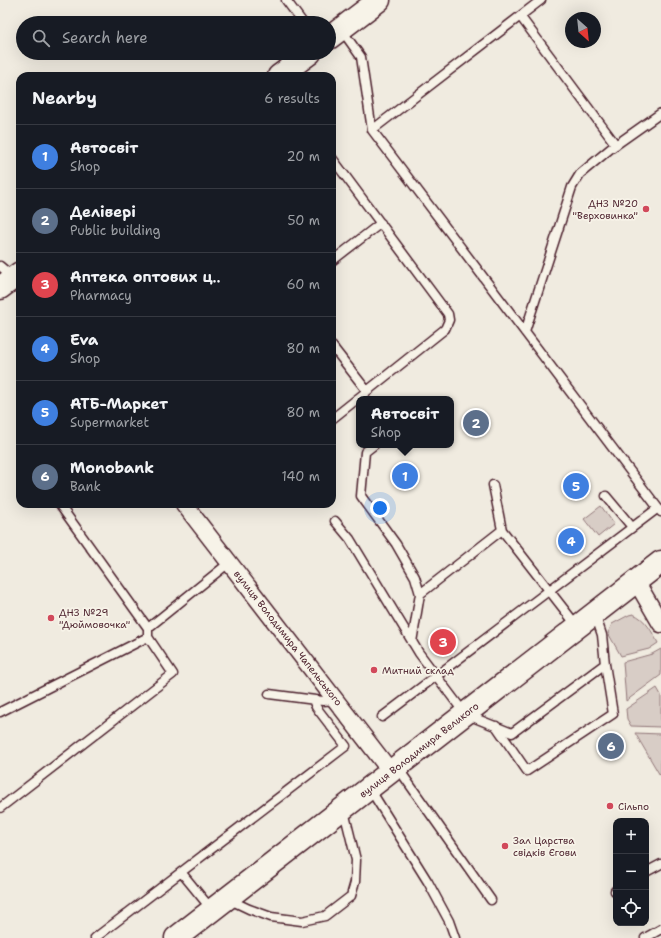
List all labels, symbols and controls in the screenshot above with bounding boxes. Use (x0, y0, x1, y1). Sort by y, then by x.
north arrow (565, 12, 601, 48)
search box (16, 16, 336, 60)
icon: search (30, 27, 52, 49)
text: Search here (62, 28, 148, 48)
text: Nearby (32, 87, 97, 109)
text: 6 results (264, 90, 320, 107)
text: Автосвіт (70, 138, 138, 158)
text: 1 (42, 148, 48, 165)
text: 20 m (287, 148, 320, 165)
text: Shop (70, 158, 100, 175)
place label: ДНЗ №20 "Верховинка" (573, 197, 638, 222)
text: Делівері (70, 202, 136, 222)
marker: ДНЗ №20 "Верховинка" (641, 204, 651, 214)
text: 2 (40, 212, 50, 229)
text: 50 m (287, 212, 320, 229)
text: Public building (70, 222, 161, 239)
text: Аптека оптових ц‥ (70, 267, 221, 287)
text: 3 (40, 276, 50, 293)
text: 60 m (287, 276, 320, 293)
text: Pharmacy (70, 287, 132, 304)
text: Eva (70, 330, 98, 350)
text: 4 (40, 340, 50, 357)
text: 80 m (286, 340, 320, 357)
text: Shop (70, 350, 100, 367)
text: АТБ-Маркет (70, 394, 168, 414)
popup (356, 396, 454, 448)
text: 5 (41, 404, 49, 421)
text: 80 m (286, 404, 320, 421)
text: Автосвіт (371, 404, 439, 424)
pin: 2 (463, 408, 489, 438)
text: Supermarket (70, 414, 149, 431)
text: Shop (371, 424, 401, 441)
text: Monobank (70, 458, 154, 478)
pin: 1 (392, 461, 418, 491)
text: 6 (40, 468, 50, 485)
text: 140 m (281, 468, 320, 485)
pin: 5 (563, 471, 589, 501)
text: Bank (70, 478, 101, 495)
your location (370, 498, 390, 518)
pin: 4 (558, 526, 584, 556)
street label: вулиця Володимира Чапельського (231, 568, 345, 708)
place label: ДНЗ №29 "Дюймовочка" (59, 606, 130, 631)
marker: ДНЗ №29 "Дюймовочка" (46, 613, 56, 623)
pin: 3 (430, 627, 456, 657)
place label: Митний склад (382, 664, 454, 677)
marker: Митний склад (369, 665, 379, 675)
street label: вулиця Володимира Великого (357, 699, 481, 801)
pin: 6 (598, 731, 624, 761)
place label: Сільпо (618, 800, 649, 813)
marker: Сільпо (605, 801, 615, 811)
map controls (613, 818, 649, 926)
button: + (613, 818, 649, 854)
place label: Зал Царства свідків Єгови (513, 834, 577, 859)
marker: Зал Царства свідків Єгови (500, 841, 510, 851)
button: − (613, 854, 649, 890)
button: locate (613, 890, 649, 926)

